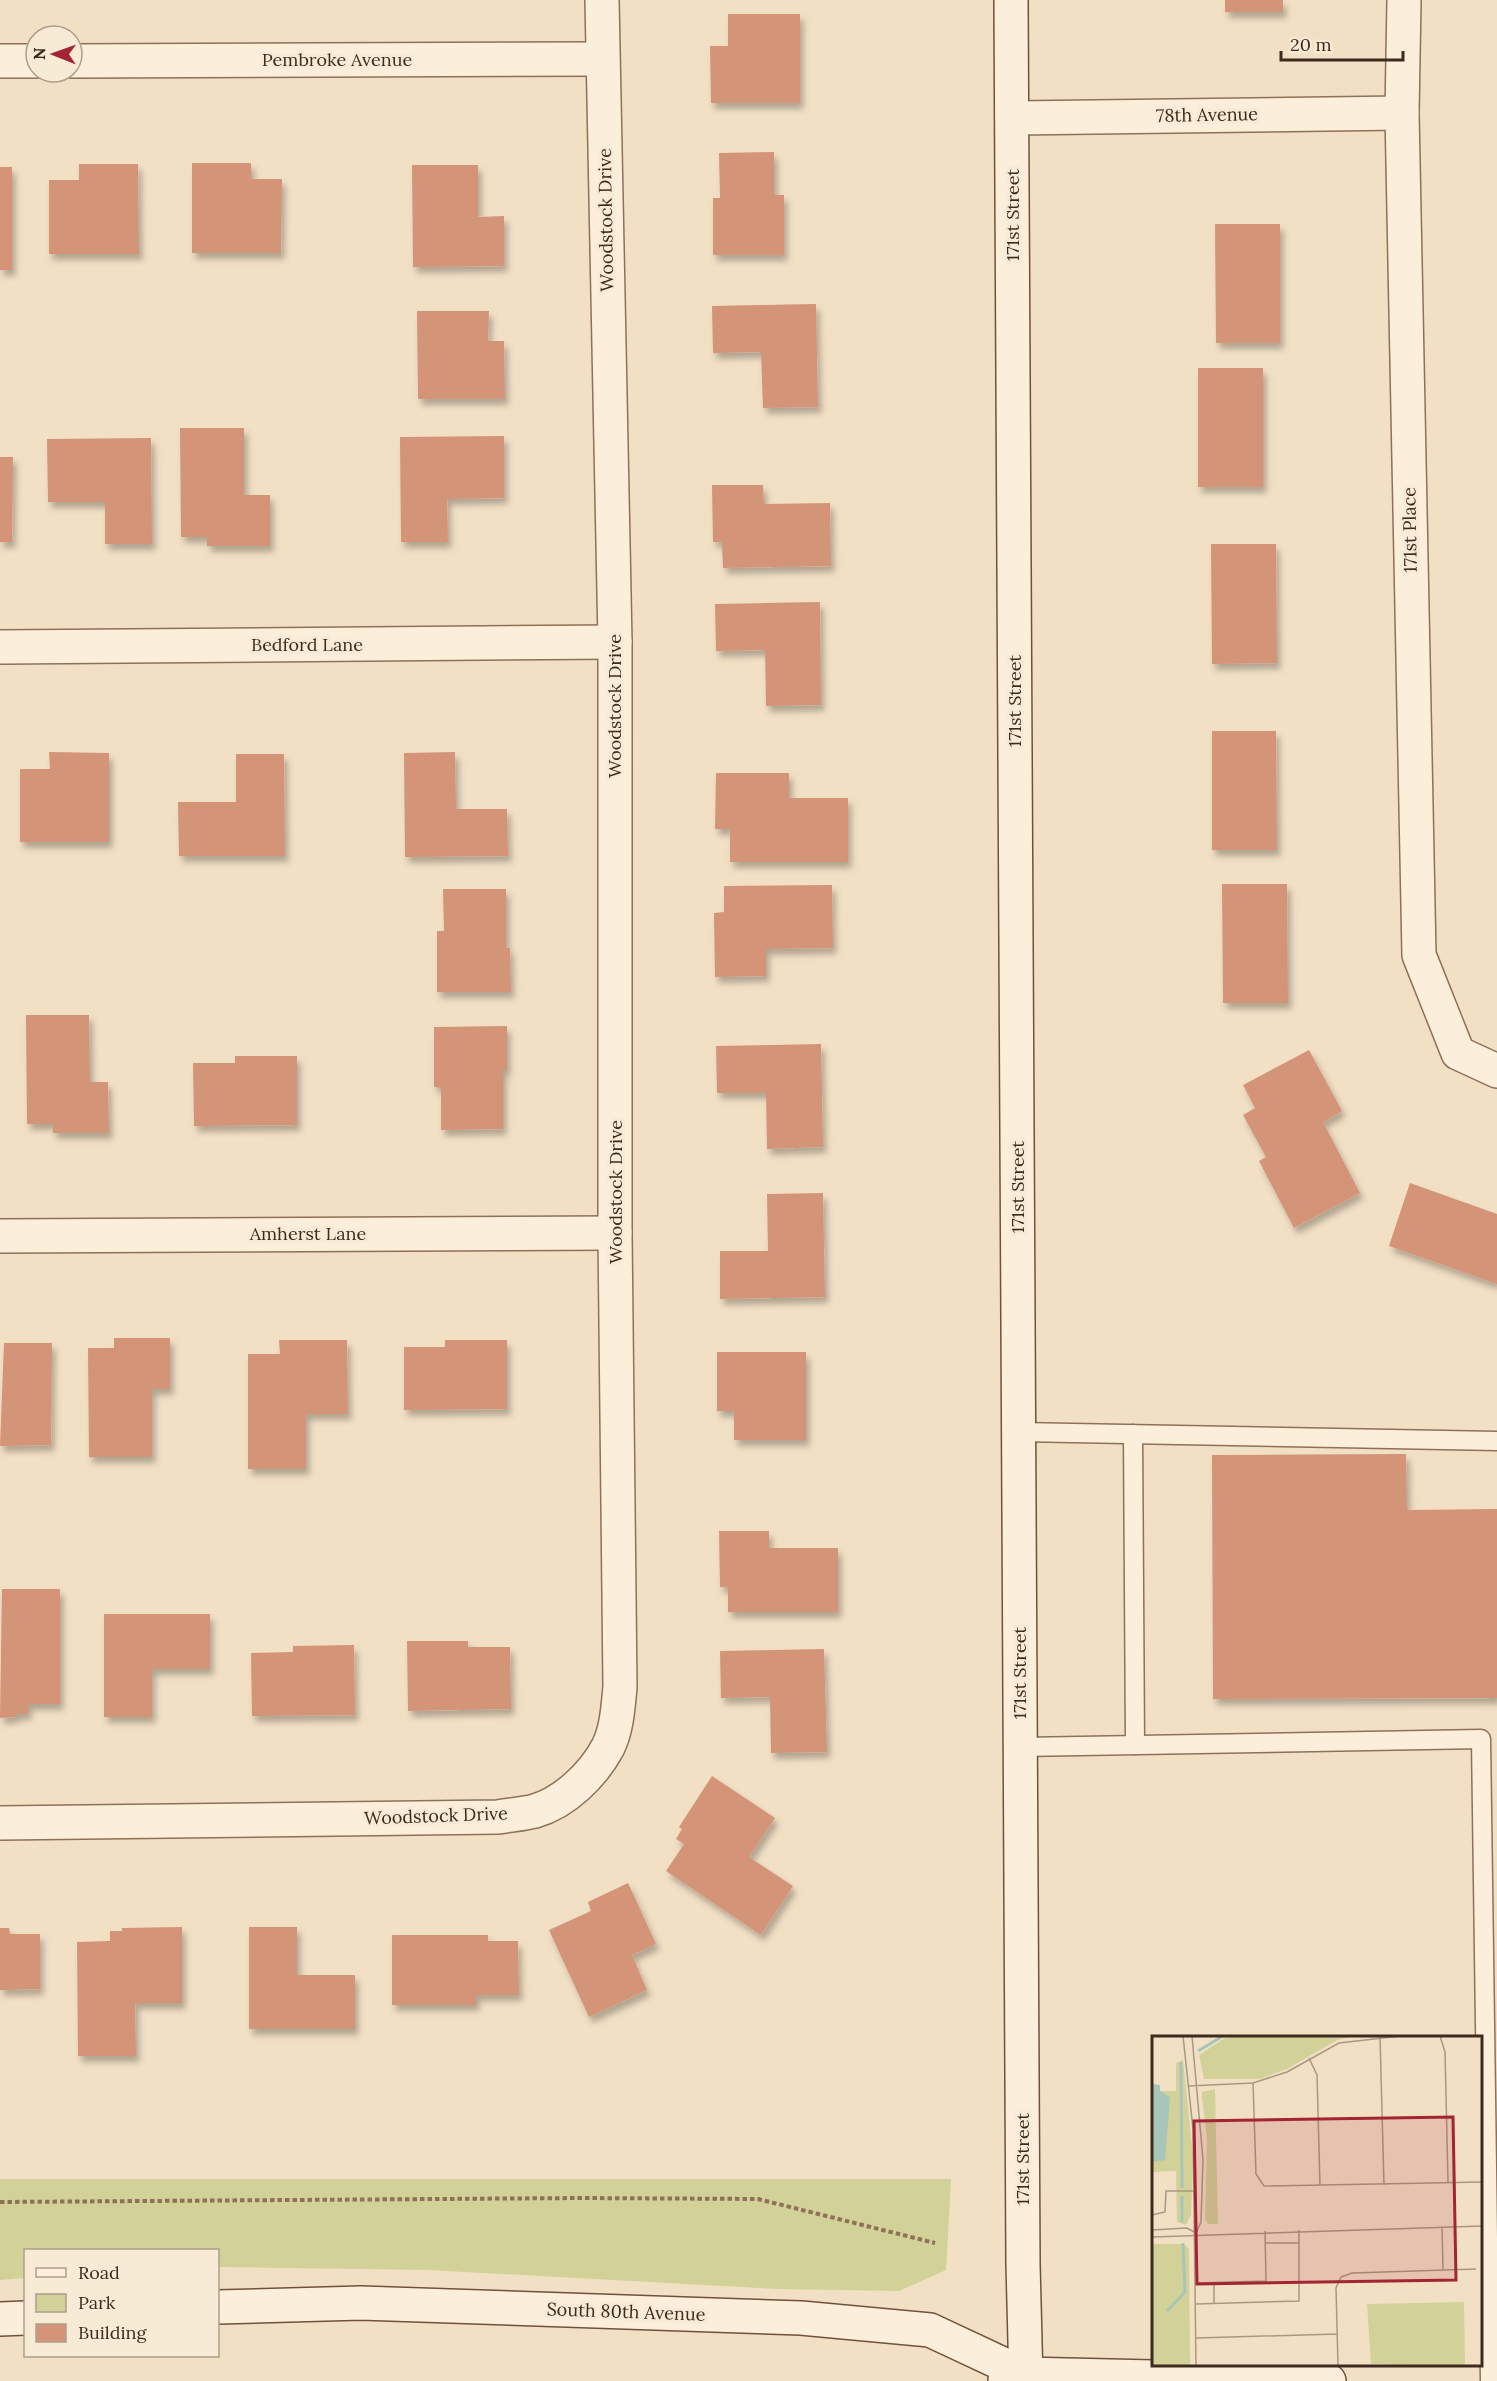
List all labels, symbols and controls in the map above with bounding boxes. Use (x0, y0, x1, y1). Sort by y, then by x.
north arrow (24, 24, 84, 84)
scale bar (1281, 24, 1402, 62)
text: 20 m (1290, 33, 1332, 56)
text: N (29, 47, 49, 60)
street label: Pembroke Avenue (262, 48, 412, 71)
street label: 78th Avenue (1156, 102, 1258, 127)
street label: Woodstock Drive (593, 148, 618, 292)
street label: 171st Street (1001, 169, 1024, 261)
street label: 171st Place (1397, 487, 1422, 573)
street label: Bedford Lane (251, 633, 363, 656)
street label: Woodstock Drive (603, 634, 626, 778)
street label: 171st Street (1003, 655, 1026, 747)
street label: Woodstock Drive (604, 1120, 627, 1264)
street label: 171st Street (1006, 1141, 1029, 1233)
street label: Amherst Lane (249, 1222, 366, 1245)
street label: 171st Street (1008, 1627, 1031, 1719)
street label: Woodstock Drive (364, 1801, 509, 1830)
inset map (1152, 2036, 1482, 2366)
street label: 171st Street (1011, 2113, 1034, 2205)
legend (24, 2249, 219, 2357)
text: Road (78, 2261, 120, 2284)
text: Park (78, 2291, 116, 2314)
street label: South 80th Avenue (546, 2297, 706, 2326)
text: Building (78, 2321, 148, 2344)

